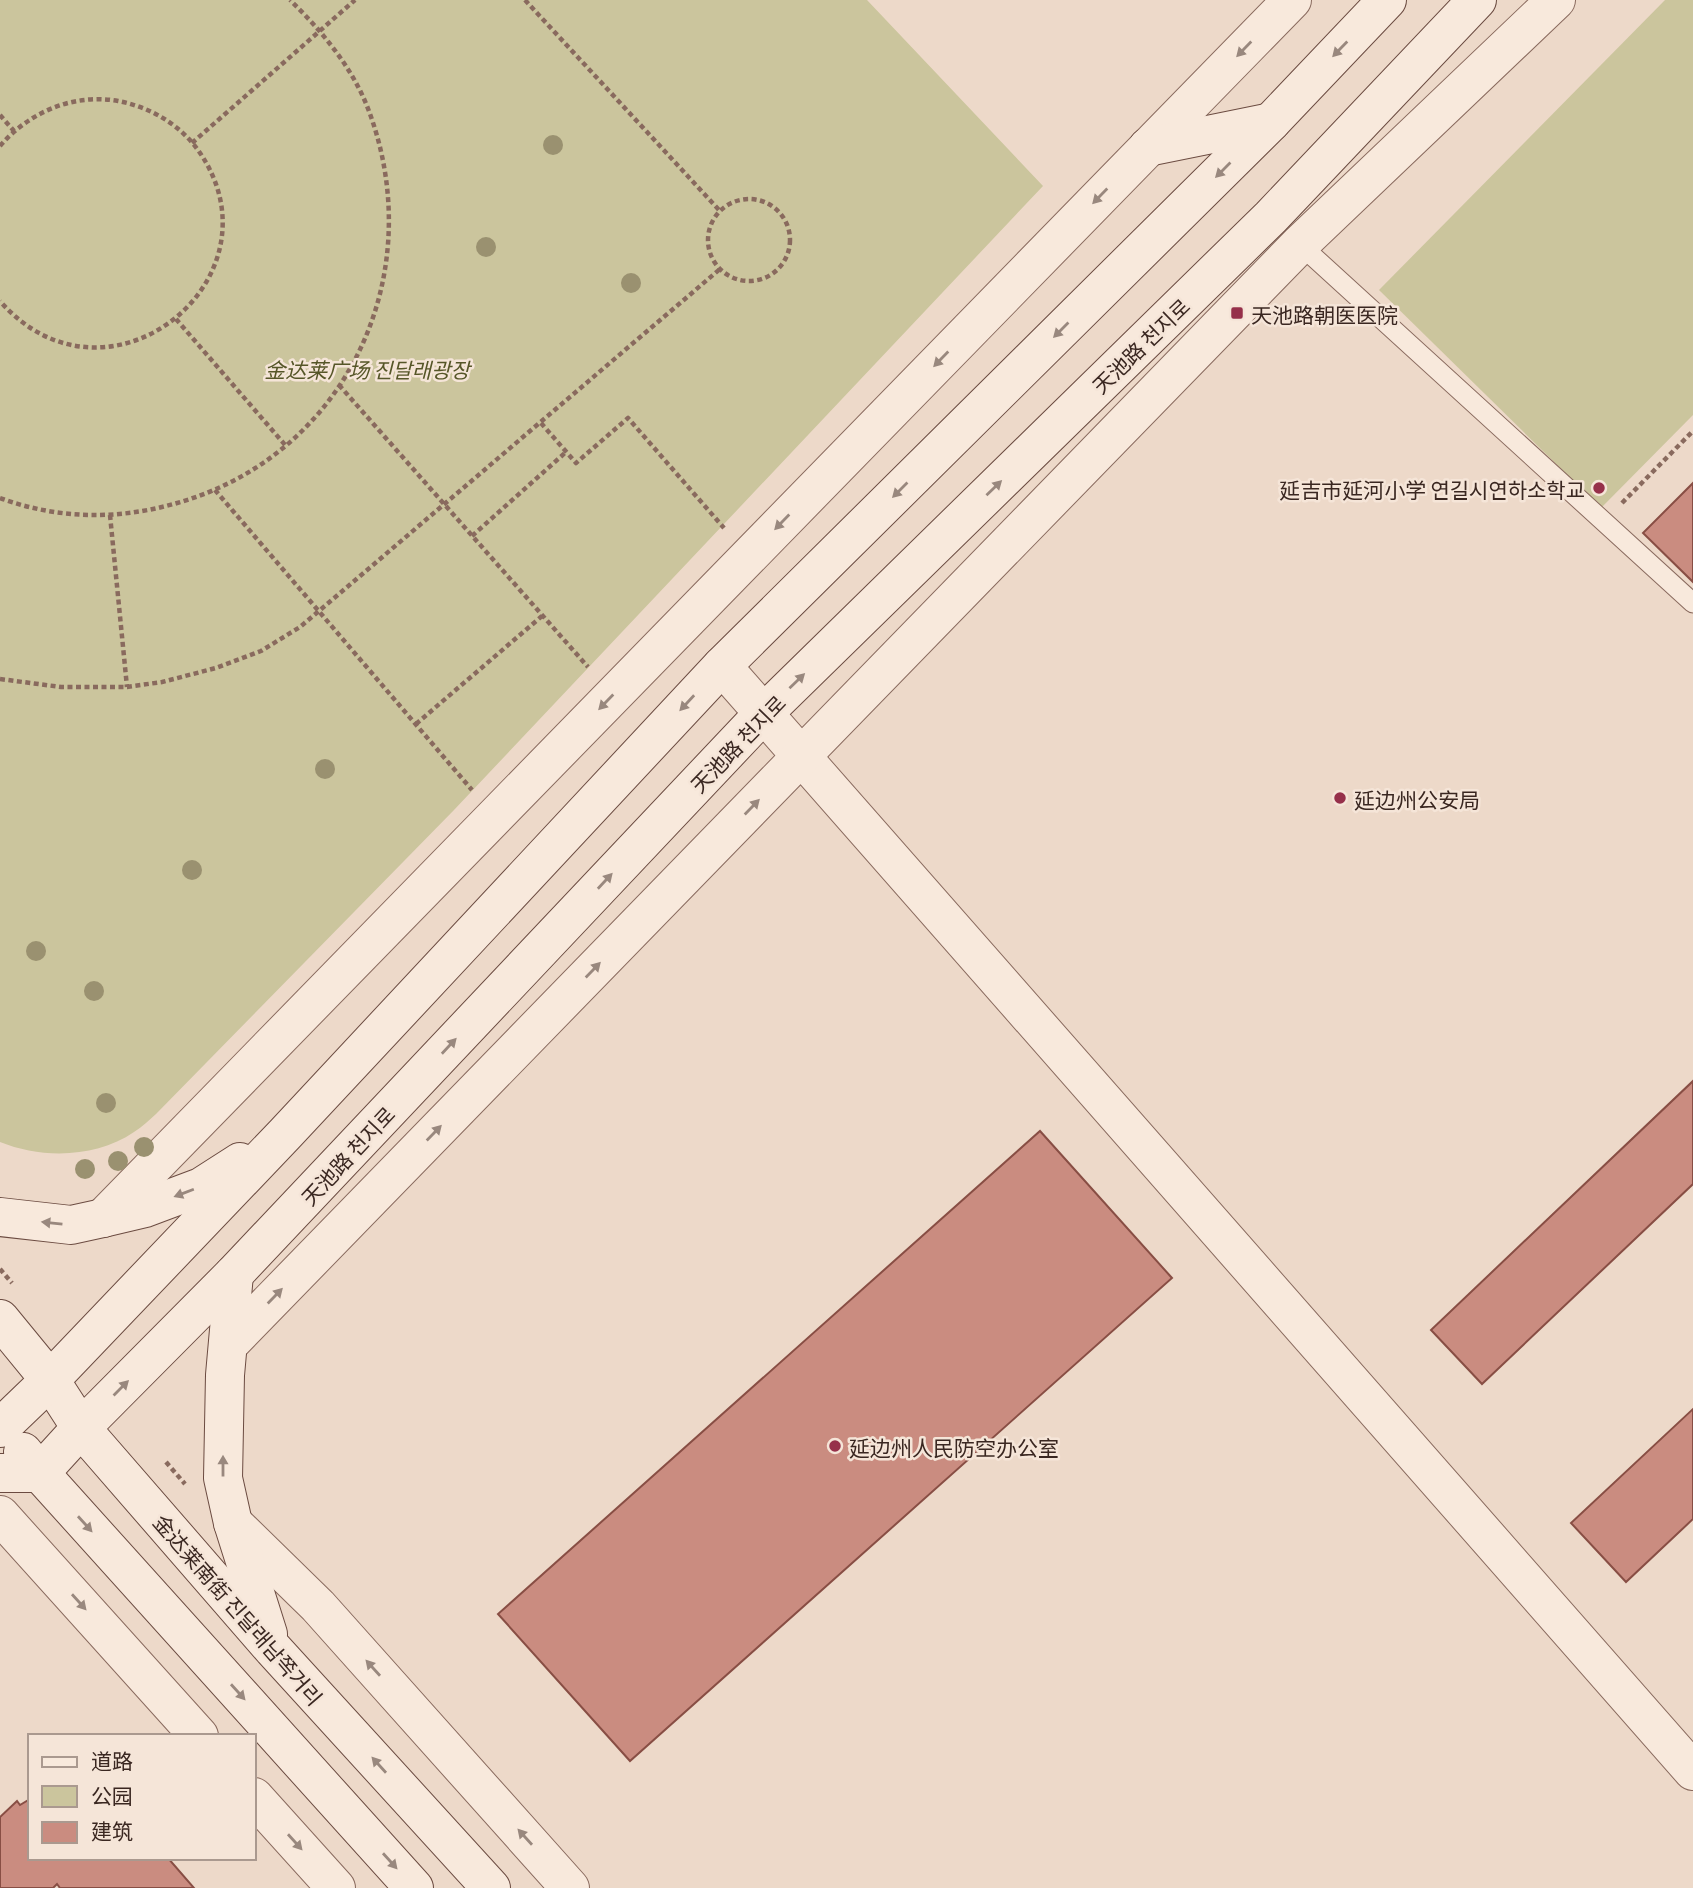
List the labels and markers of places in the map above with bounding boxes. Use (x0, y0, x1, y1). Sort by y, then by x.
place label: 天池路朝医医院 (1251, 298, 1398, 329)
marker: 天池路朝医医院 (1229, 305, 1245, 321)
place label: 延吉市延河小学 연길시연하소학교 (1279, 473, 1585, 504)
marker: 延吉市延河小学 연길시연하소학교 (1591, 480, 1607, 496)
place label: 延边州公安局 (1354, 783, 1480, 814)
marker: 延边州公安局 (1332, 790, 1348, 806)
place label: 延边州人民防空办公室 (849, 1431, 1059, 1462)
marker: 延边州人民防空办公室 (827, 1438, 843, 1454)

